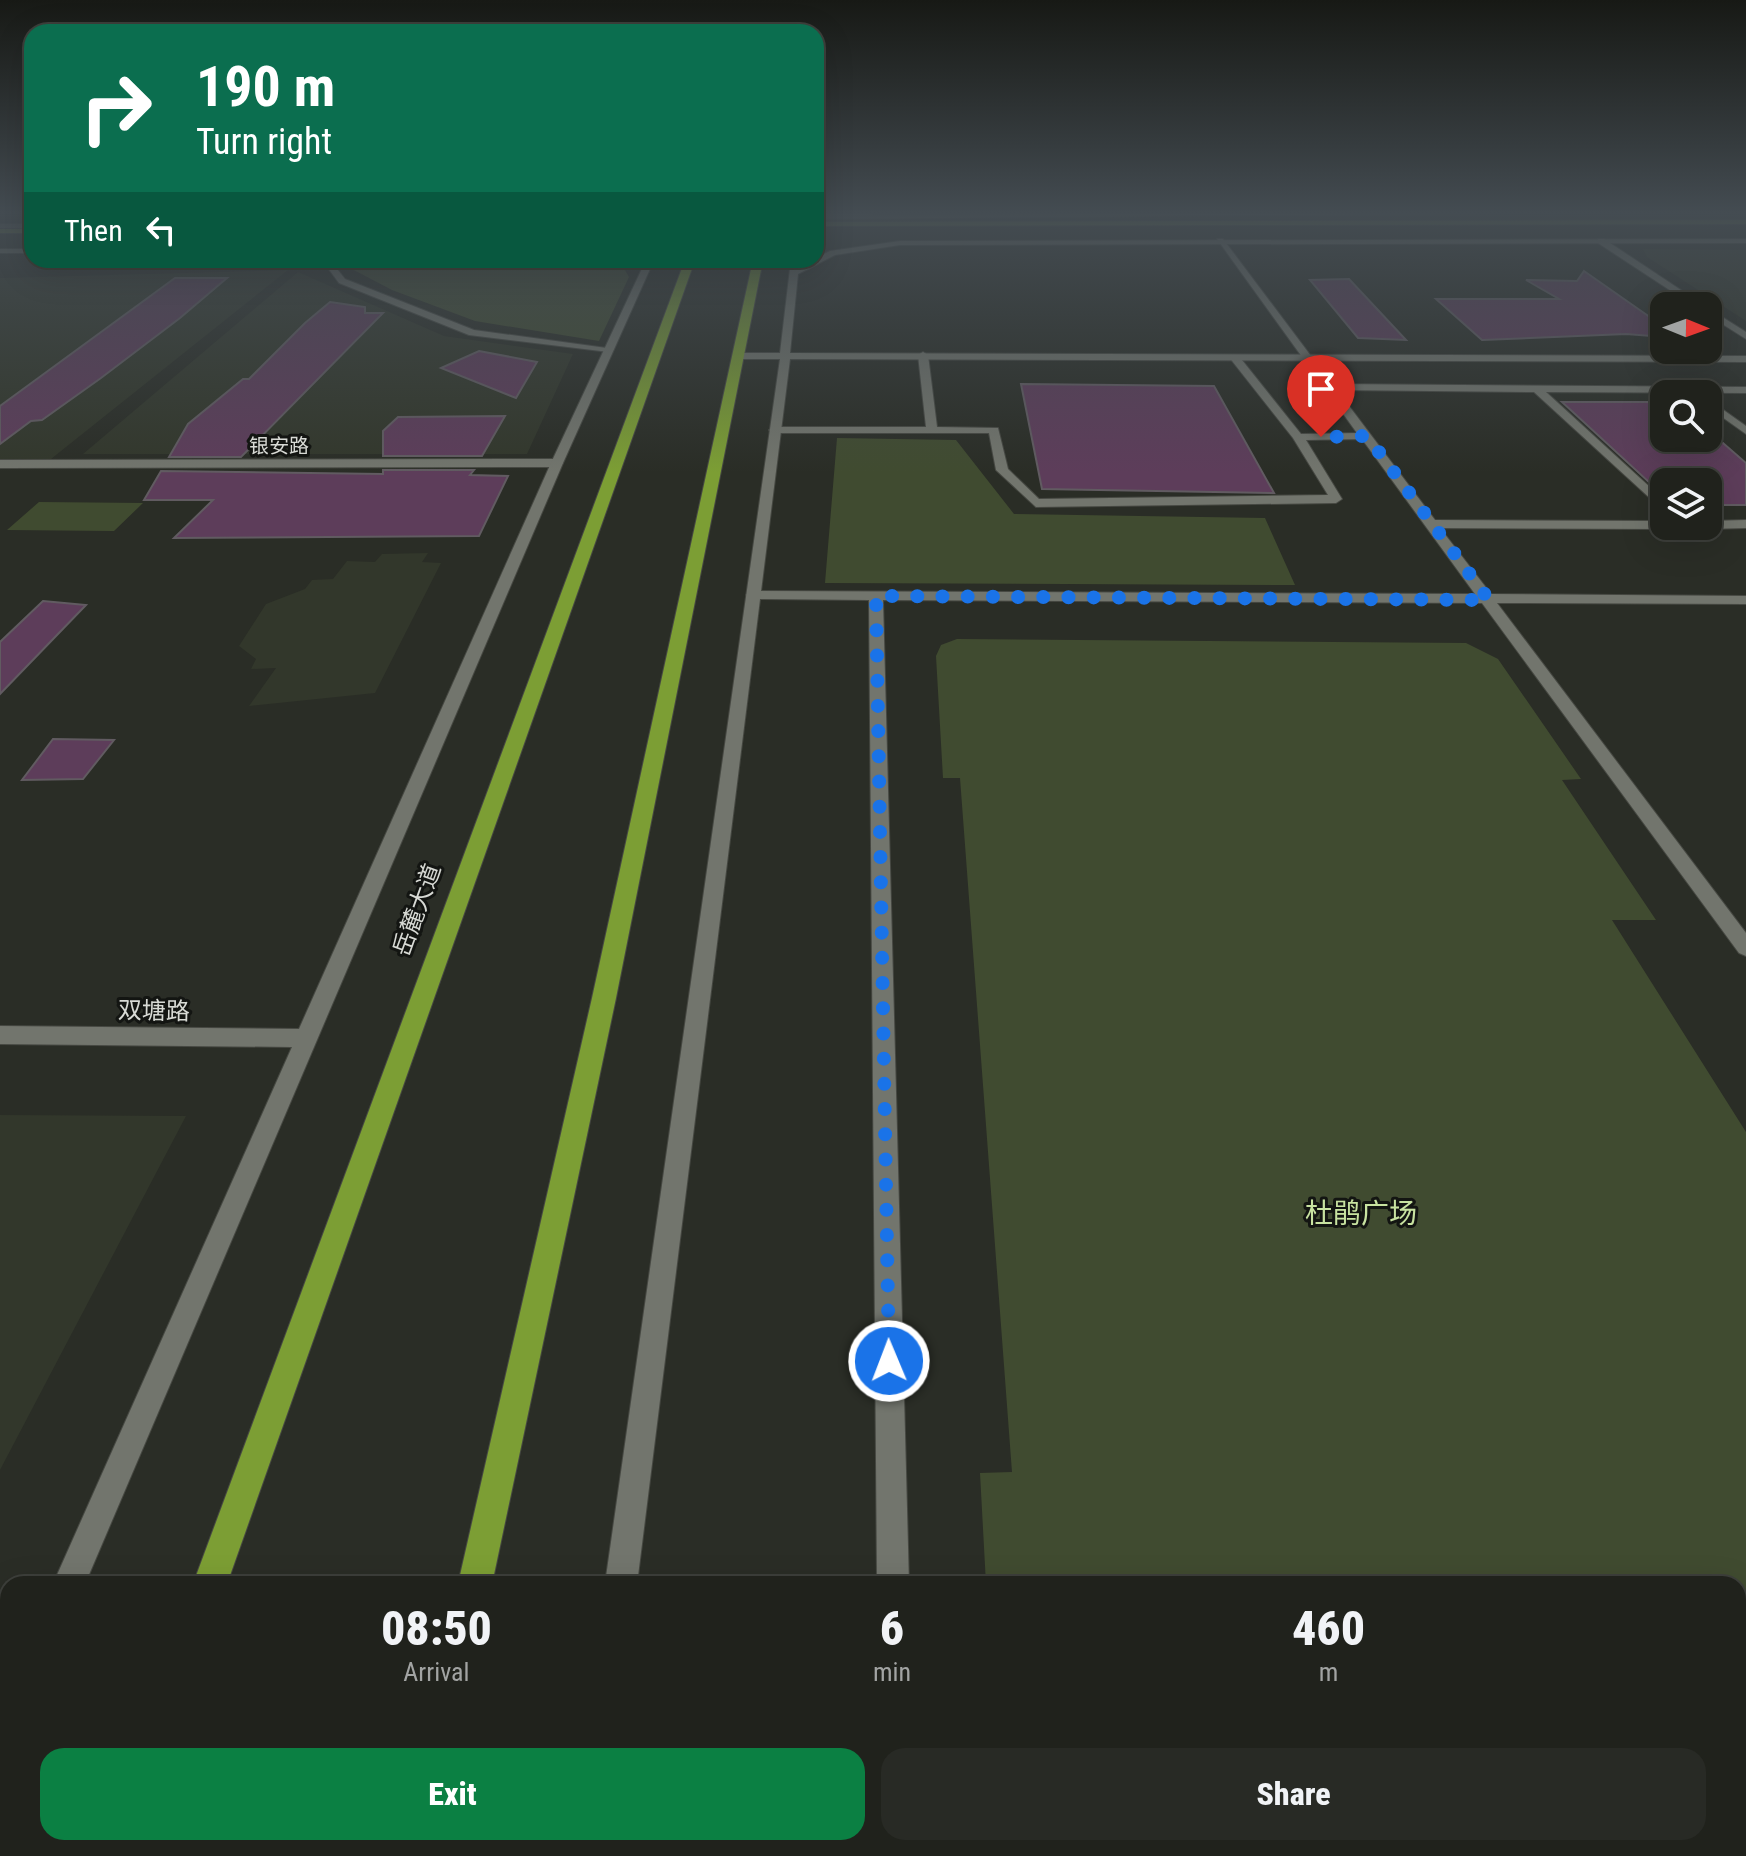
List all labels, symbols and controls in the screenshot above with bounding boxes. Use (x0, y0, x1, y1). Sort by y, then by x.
text: 190 m (196, 54, 335, 120)
icon: right (64, 56, 168, 160)
text: Turn right (196, 121, 332, 163)
icon: left (139, 208, 183, 252)
text: Then (64, 213, 123, 248)
north arrow (1650, 292, 1722, 364)
map controls (1650, 292, 1722, 540)
pin (1287, 355, 1355, 437)
icon: arrive (1299, 367, 1343, 411)
button: search (1650, 380, 1722, 452)
street label: 银安路 (249, 434, 309, 458)
button: layers (1650, 468, 1722, 540)
street label: 岳麓大道 (387, 860, 447, 960)
street label: 双塘路 (118, 996, 190, 1026)
park label: 杜鹃广场 (1305, 1197, 1417, 1230)
position arrow (847, 1319, 931, 1403)
text: 08:50 (381, 1600, 492, 1657)
text: 6 (880, 1600, 904, 1657)
text: 460 (1292, 1600, 1365, 1657)
text: Arrival (403, 1657, 470, 1687)
text: min (873, 1657, 911, 1687)
text: m (1319, 1657, 1338, 1687)
button: Exit (40, 1748, 865, 1840)
button: Share (881, 1748, 1706, 1840)

